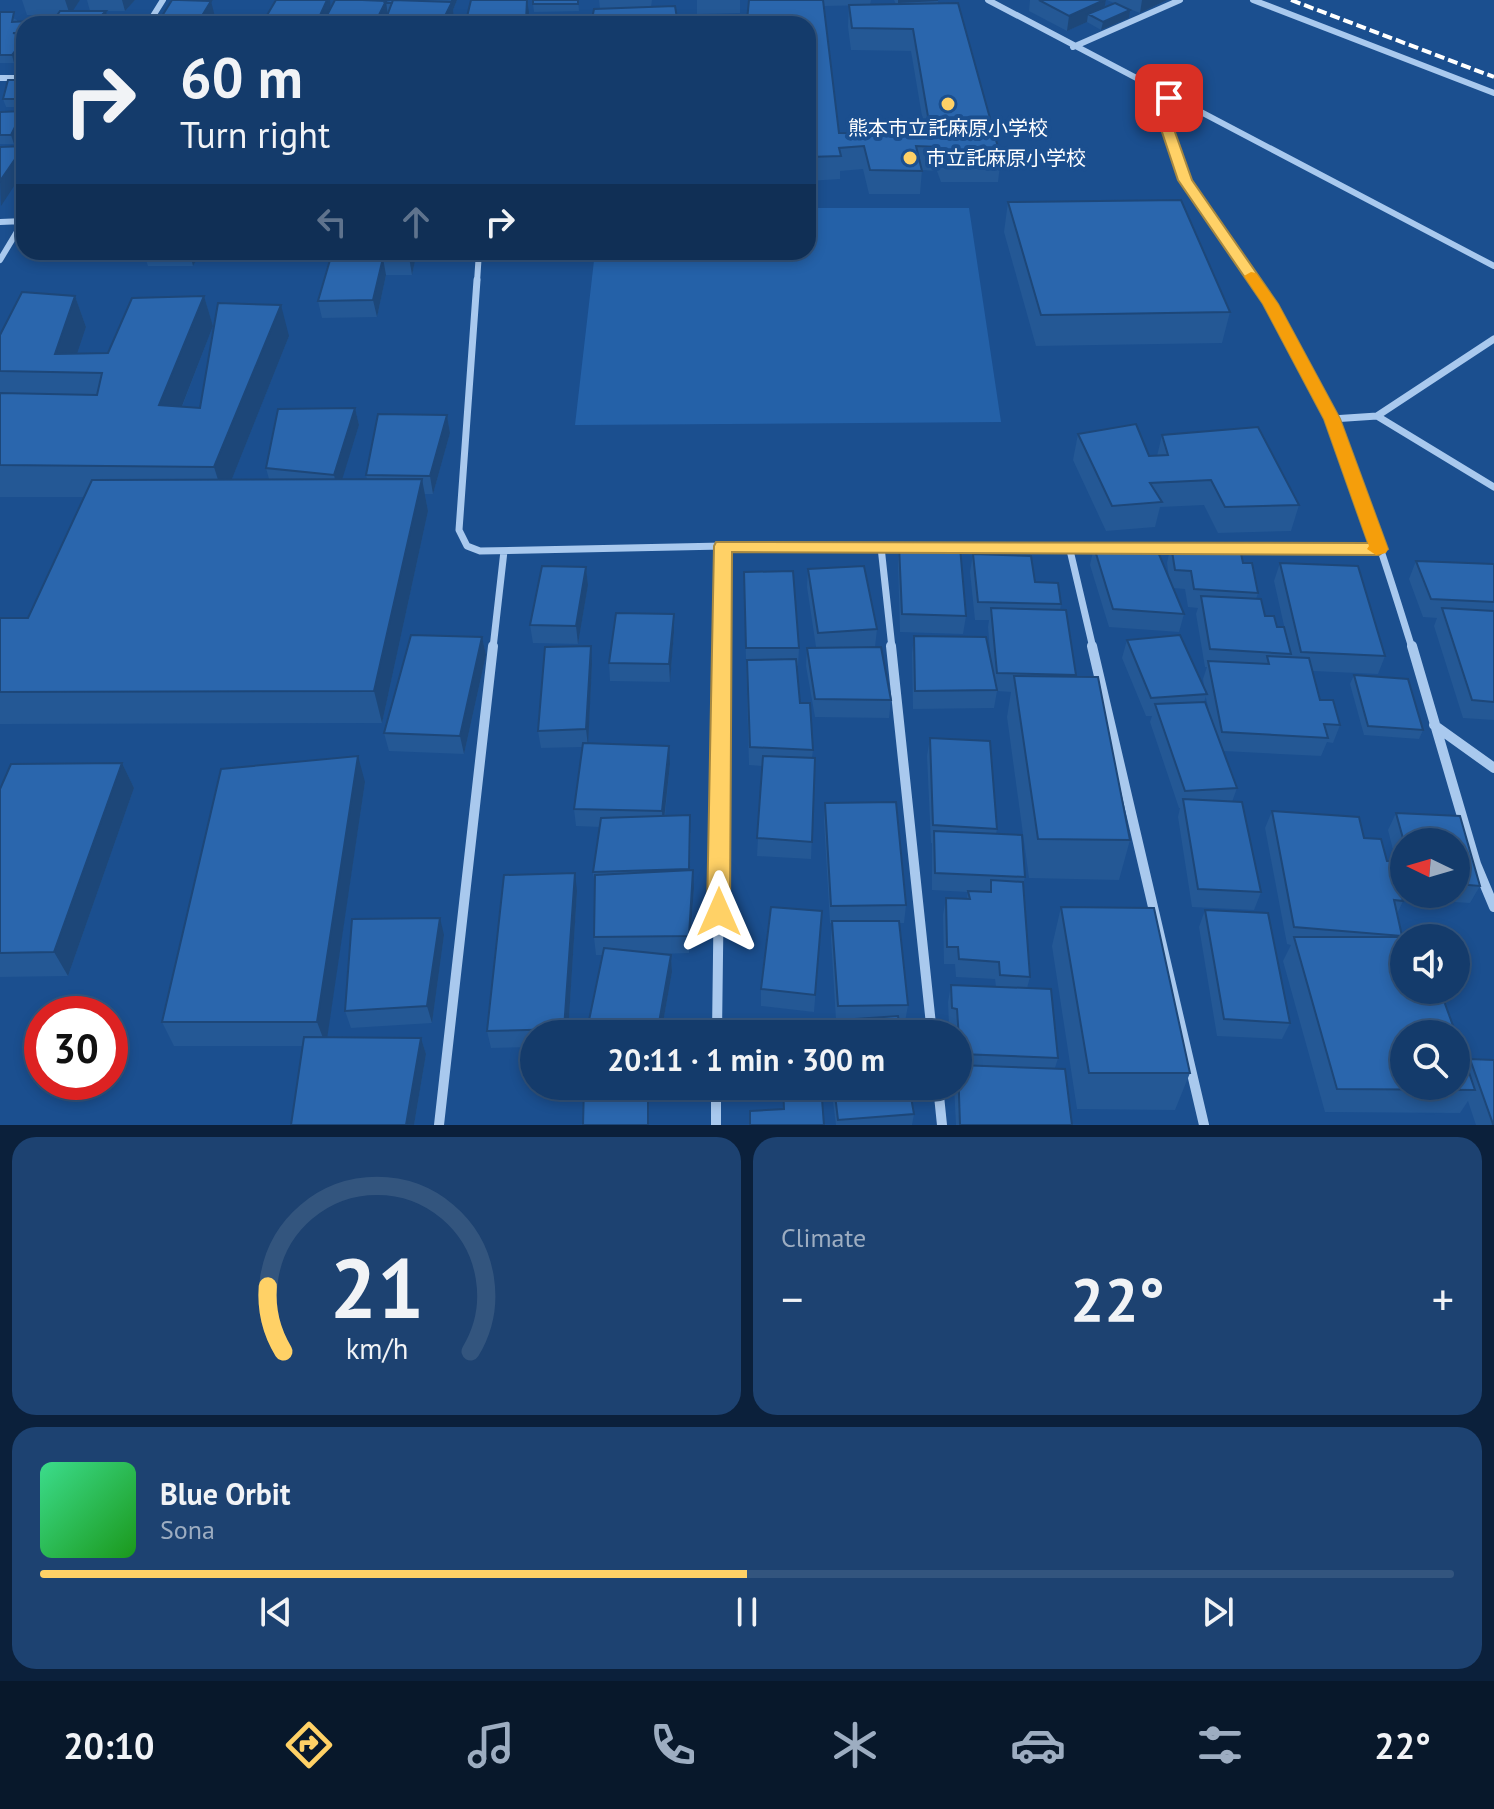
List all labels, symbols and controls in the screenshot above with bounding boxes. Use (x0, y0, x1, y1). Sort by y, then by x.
text: 60 m (180, 41, 303, 113)
icon: right (48, 48, 152, 152)
pin (1135, 64, 1203, 132)
icon: arrive (1147, 76, 1191, 120)
marker: 熊本市立託麻原小学校 (939, 95, 957, 113)
text: Turn right (180, 111, 330, 158)
place label: 熊本市立託麻原小学校 (848, 115, 1048, 141)
place label: 市立託麻原小学校 (926, 145, 1086, 171)
marker: 市立託麻原小学校 (901, 149, 919, 167)
icon: left (310, 200, 354, 244)
icon: ahead (394, 200, 438, 244)
icon: right (478, 200, 522, 244)
north arrow (1390, 828, 1470, 908)
map controls (1390, 828, 1470, 1100)
position arrow (677, 870, 761, 954)
button: sound (1390, 924, 1470, 1004)
speed limit sign: 30 (24, 996, 128, 1100)
button: search (1390, 1020, 1470, 1100)
text: 20:11 · 1 min · 300 m (607, 1040, 885, 1079)
text: Climate (781, 1221, 866, 1254)
text: 21 (329, 1233, 424, 1341)
text: 22° (1070, 1260, 1165, 1338)
text: − (781, 1270, 803, 1327)
text: + (1432, 1270, 1454, 1327)
text: km/h (345, 1330, 408, 1367)
text: Blue Orbit (160, 1474, 290, 1513)
text: Sona (160, 1513, 215, 1546)
icon: previous (254, 1590, 298, 1634)
icon: pause (725, 1590, 769, 1634)
icon: next (1196, 1590, 1240, 1634)
icon: directions (281, 1717, 337, 1773)
icon: music (463, 1717, 519, 1773)
icon: phone (645, 1717, 701, 1773)
icon: climate (827, 1717, 883, 1773)
icon: car (1010, 1717, 1066, 1773)
icon: filters (1192, 1717, 1248, 1773)
text: 20:10 (63, 1722, 154, 1769)
text: 22° (1374, 1722, 1431, 1769)

